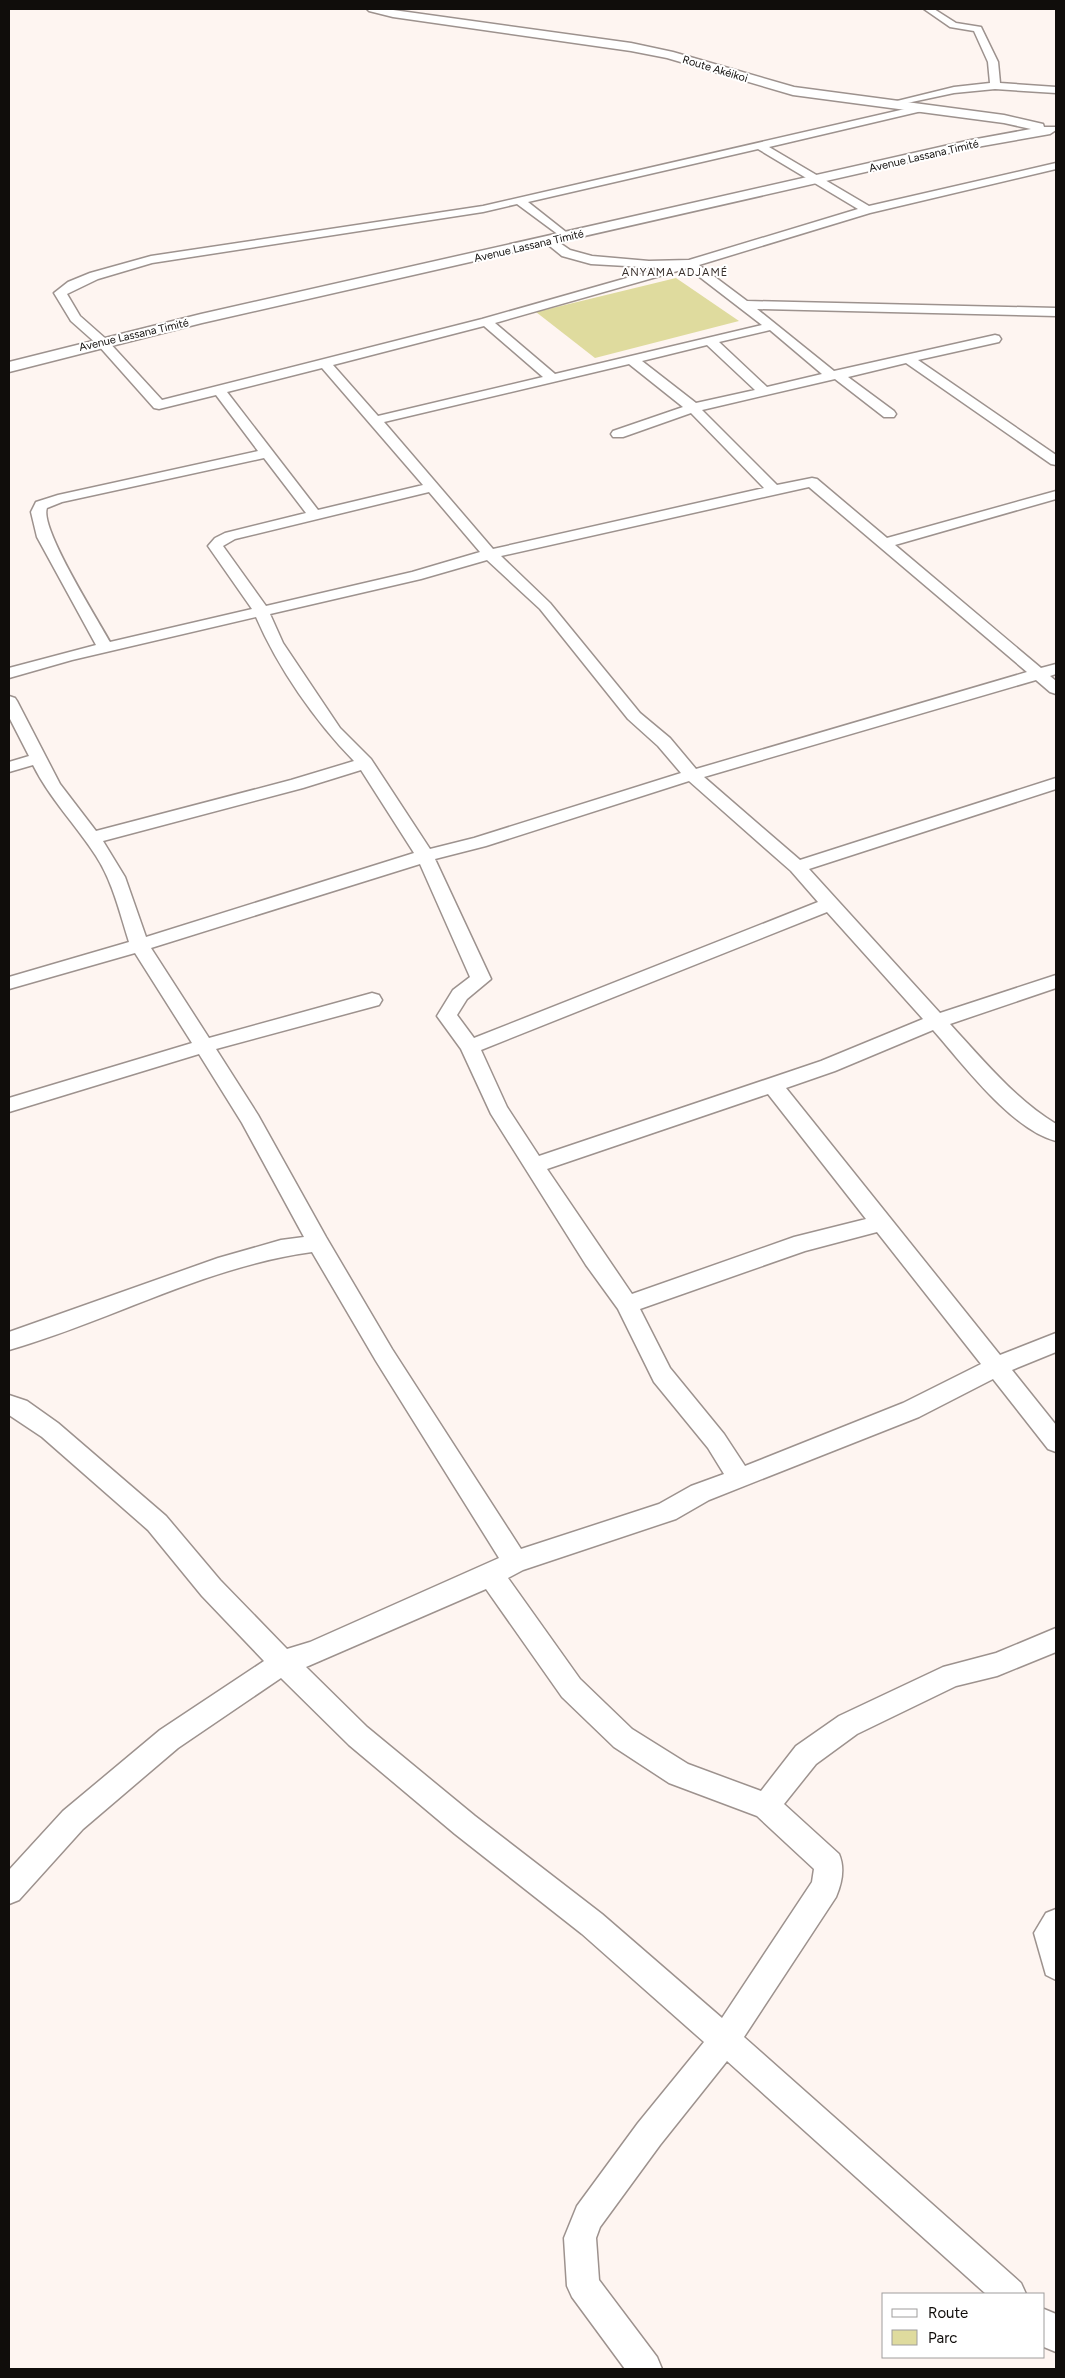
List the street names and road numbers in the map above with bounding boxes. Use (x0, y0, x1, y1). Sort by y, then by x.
street label: Route Akéikoi (681, 53, 749, 85)
street label: Avenue Lassana Timité (868, 137, 980, 175)
street label: Avenue Lassana Timité (473, 227, 585, 265)
street label: Avenue Lassana Timité (78, 316, 190, 354)

